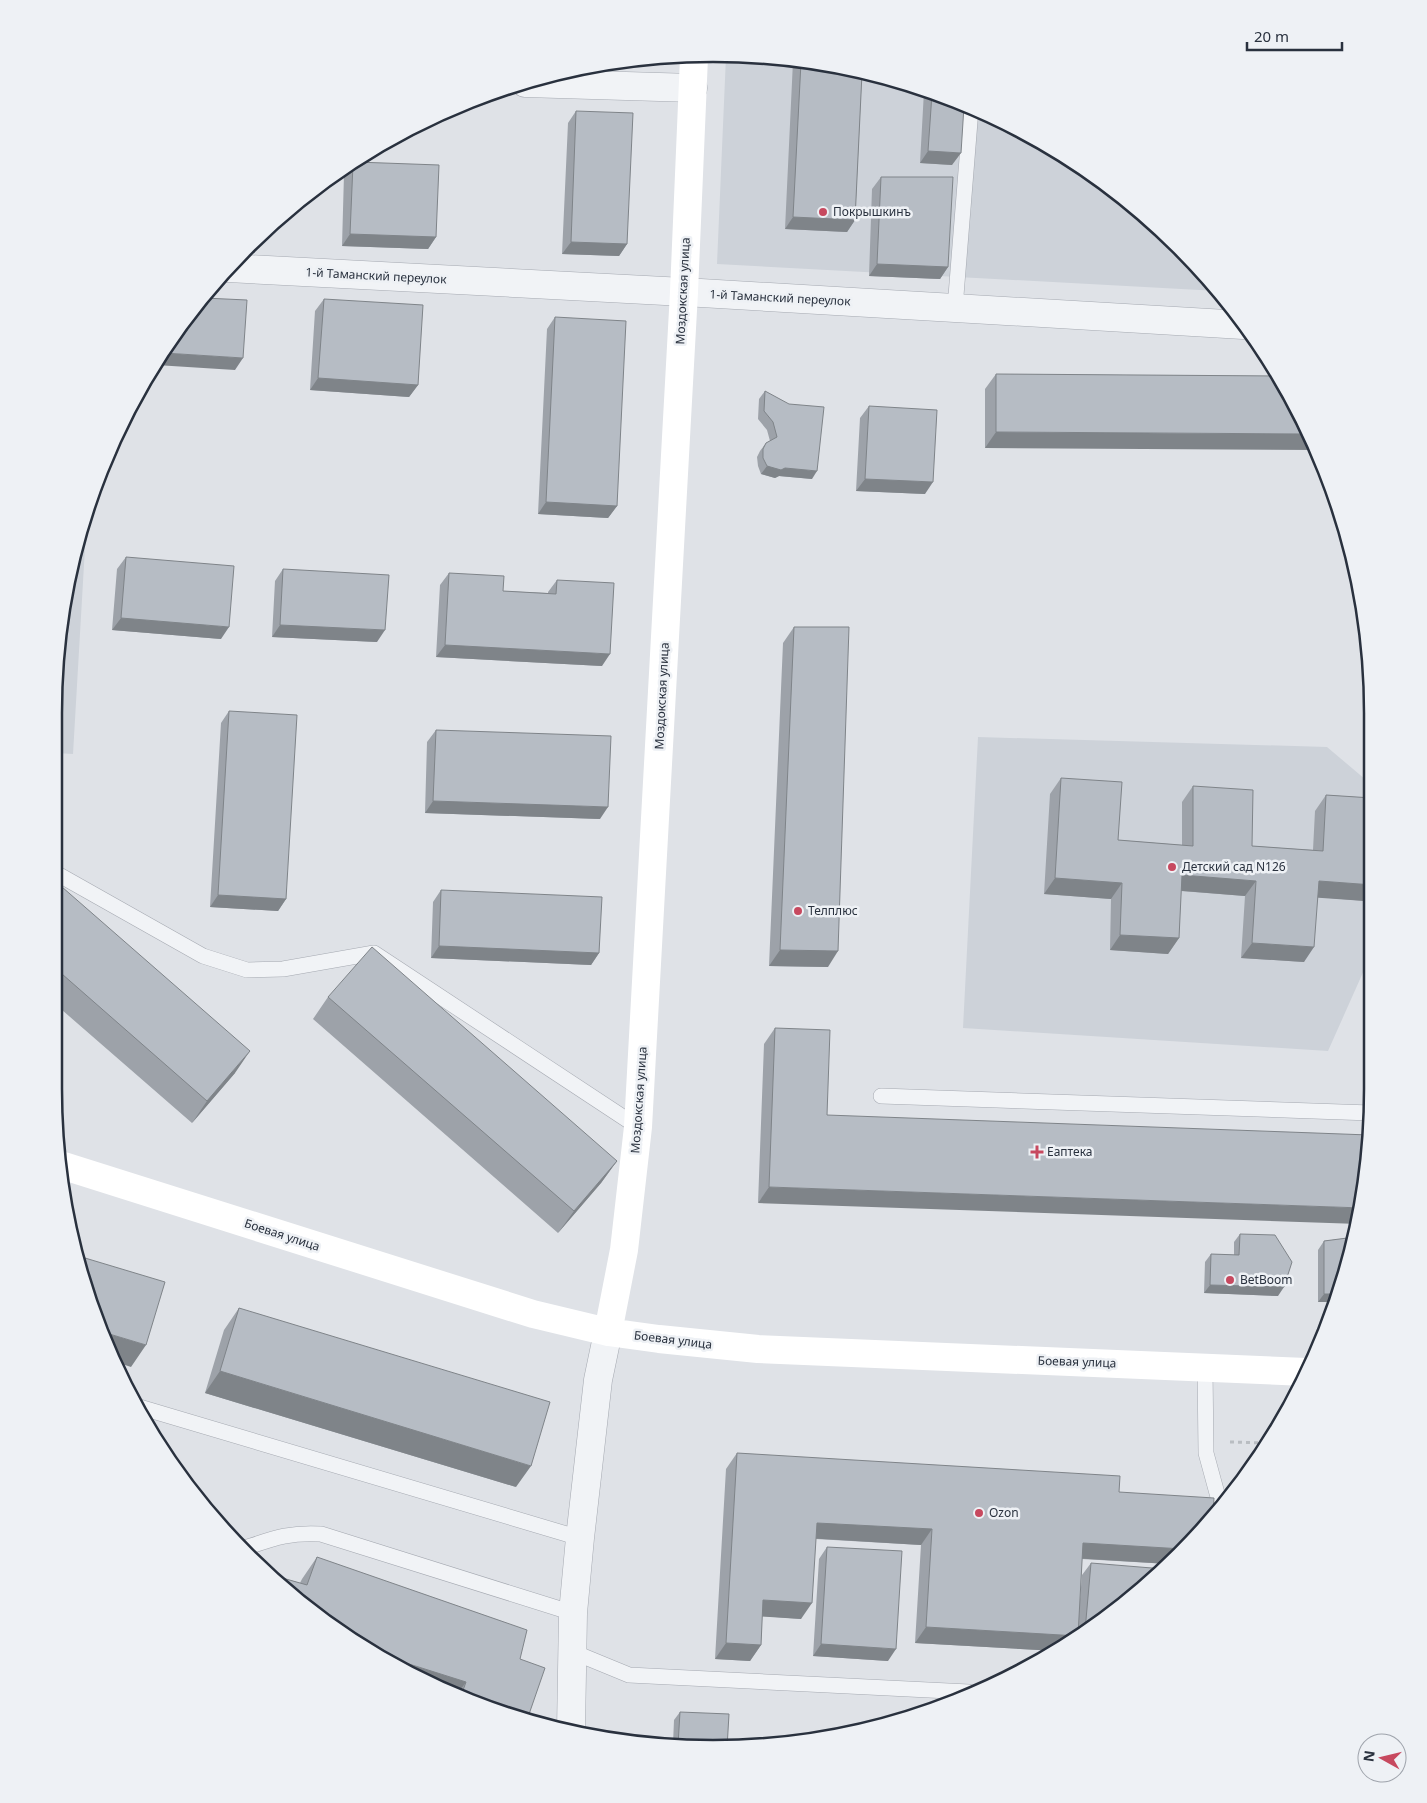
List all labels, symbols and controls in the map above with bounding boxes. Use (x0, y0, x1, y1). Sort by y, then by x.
scale bar (1247, 20, 1342, 52)
text: 20 m (1254, 26, 1289, 46)
place label: Покрышкинъ (833, 203, 911, 220)
marker: Покрышкинъ (817, 206, 829, 218)
street label: Моздокская улица (671, 237, 694, 345)
street label: 1-й Таманский переулок (305, 263, 448, 288)
street label: 1-й Таманский переулок (709, 285, 852, 310)
street label: Моздокская улица (650, 642, 673, 750)
place label: Детский сад N126 (1182, 858, 1286, 875)
marker: Детский сад N126 (1166, 861, 1178, 873)
place label: Телплюс (808, 902, 858, 919)
marker: Телплюс (792, 905, 804, 917)
street label: Моздокская улица (626, 1046, 651, 1154)
place label: Еаптека (1047, 1143, 1093, 1160)
marker: Еаптека (1031, 1146, 1043, 1158)
street label: Боевая улица (242, 1214, 322, 1255)
place label: BetBoom (1240, 1271, 1292, 1288)
marker: BetBoom (1224, 1274, 1236, 1286)
street label: Боевая улица (633, 1326, 713, 1353)
street label: Боевая улица (1037, 1352, 1117, 1371)
place label: Ozon (989, 1504, 1019, 1521)
marker: Ozon (973, 1507, 985, 1519)
north arrow (1357, 1733, 1407, 1783)
text: N (1358, 1749, 1379, 1763)

